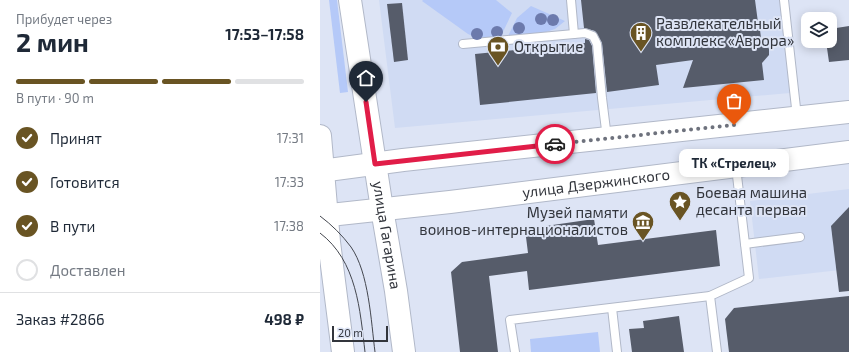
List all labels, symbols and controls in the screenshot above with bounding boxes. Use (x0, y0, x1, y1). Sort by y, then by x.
text: Прибудет через (16, 11, 112, 27)
map controls (801, 12, 837, 48)
button: layers (801, 12, 837, 48)
place label: Развлекательный комплекс «Аврора» (656, 14, 794, 49)
building icon: Развлекательный комплекс «Аврора» (628, 20, 654, 53)
text: 17:53–17:58 (225, 25, 304, 43)
text: 2 мин (16, 26, 89, 57)
bank icon: Открытие (485, 34, 511, 67)
place label: Открытие (514, 37, 583, 55)
pin (349, 61, 383, 102)
icon: home (355, 67, 377, 89)
pin (717, 84, 751, 125)
text: В пути · 90 m (16, 90, 94, 106)
icon: bag (723, 90, 745, 112)
courier (535, 124, 575, 164)
icon: check (16, 127, 38, 149)
text: Принят (50, 129, 102, 147)
text: 17:31 (277, 130, 304, 146)
icon: car (544, 133, 566, 155)
callout: ТК «Стрелец» (679, 149, 789, 177)
text: ТК «Стрелец» (691, 155, 777, 171)
street label: улица Дзержинского (521, 165, 671, 202)
icon: check (16, 171, 38, 193)
text: Готовится (50, 173, 120, 191)
text: 17:33 (275, 174, 304, 190)
street label: улица Гагарина (369, 180, 406, 290)
place label: Боевая машина десанта первая (696, 183, 807, 218)
place icon: Боевая машина десанта первая (667, 189, 693, 222)
place label: Музей памяти воинов-интернационалистов (419, 203, 628, 238)
museum icon: Музей памяти воинов-интернационалистов (630, 209, 656, 242)
icon: check (16, 215, 38, 237)
text: В пути (50, 217, 95, 235)
text: 17:38 (274, 218, 304, 234)
text: Доставлен (50, 261, 126, 279)
text: Заказ #2866 (16, 310, 105, 328)
text: 498 ₽ (264, 310, 304, 328)
scale bar (332, 324, 388, 343)
text: 20 m (338, 326, 363, 339)

